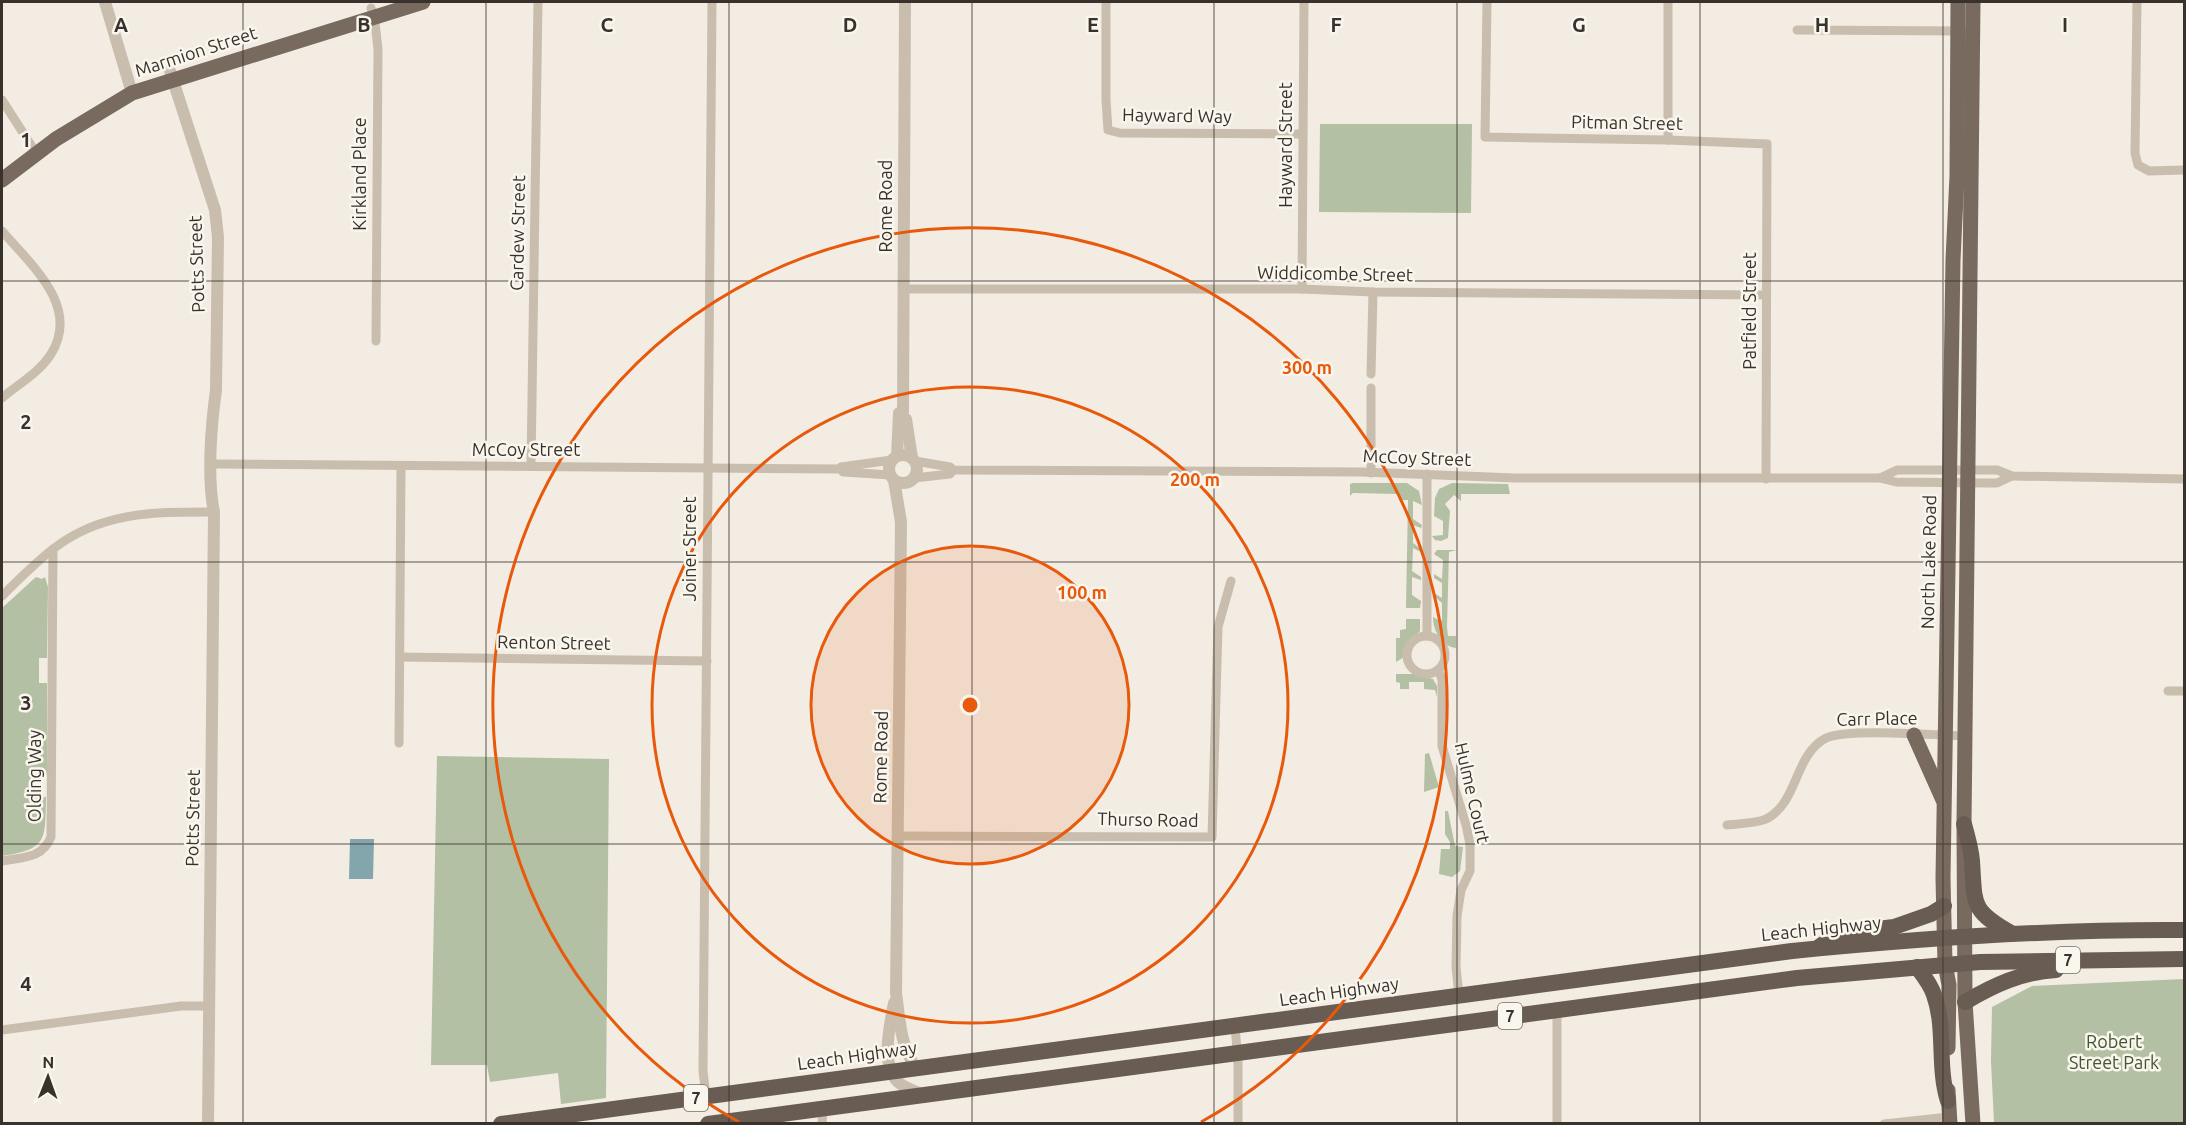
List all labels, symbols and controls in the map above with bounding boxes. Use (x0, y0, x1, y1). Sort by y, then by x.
text: A (114, 13, 128, 36)
text: B (357, 13, 371, 36)
text: C (601, 13, 614, 36)
text: D (843, 13, 857, 36)
text: E (1087, 13, 1099, 36)
text: F (1330, 13, 1342, 36)
text: G (1572, 13, 1586, 36)
text: H (1815, 13, 1829, 36)
text: I (2062, 13, 2068, 36)
street label: Marmion Street (132, 22, 259, 80)
street label: Hayward Street (1275, 82, 1295, 208)
street label: Hayward Way (1122, 104, 1232, 126)
street label: Pitman Street (1571, 111, 1683, 133)
street label: Kirkland Place (349, 117, 369, 231)
text: 1 (20, 128, 32, 151)
street label: Rome Road (875, 160, 895, 252)
street label: Cardew Street (506, 175, 528, 291)
street label: Potts Street (184, 215, 208, 313)
street label: Patfield Street (1739, 252, 1759, 370)
street label: Widdicombe Street (1257, 262, 1413, 284)
text: 300 m (1282, 357, 1332, 377)
text: 2 (20, 410, 32, 433)
street label: McCoy Street (472, 439, 580, 459)
street label: McCoy Street (1362, 445, 1472, 469)
text: 200 m (1170, 469, 1220, 489)
street label: North Lake Road (1917, 495, 1939, 629)
street label: Joiner Street (679, 496, 699, 602)
text: 100 m (1057, 582, 1107, 602)
street label: Renton Street (497, 631, 611, 653)
text: 3 (20, 691, 32, 714)
centre of rings (960, 695, 980, 715)
street label: Carr Place (1836, 707, 1918, 729)
street label: Rome Road (869, 710, 891, 804)
street label: Olding Way (24, 729, 44, 822)
street label: Hulme Court (1452, 740, 1494, 845)
street label: Potts Street (181, 769, 203, 867)
street label: Thurso Road (1097, 808, 1199, 830)
street label: Leach Highway (1760, 912, 1882, 944)
road number: 7 (2056, 947, 2080, 973)
text: 4 (20, 972, 32, 995)
street label: Leach Highway (1278, 973, 1400, 1009)
road number: 7 (1498, 1003, 1522, 1029)
park label: Robert Street Park (2069, 1031, 2159, 1072)
street label: Leach Highway (796, 1037, 918, 1073)
north arrow (18, 1047, 78, 1107)
text: N (42, 1053, 54, 1071)
road number: 7 (684, 1085, 708, 1111)

